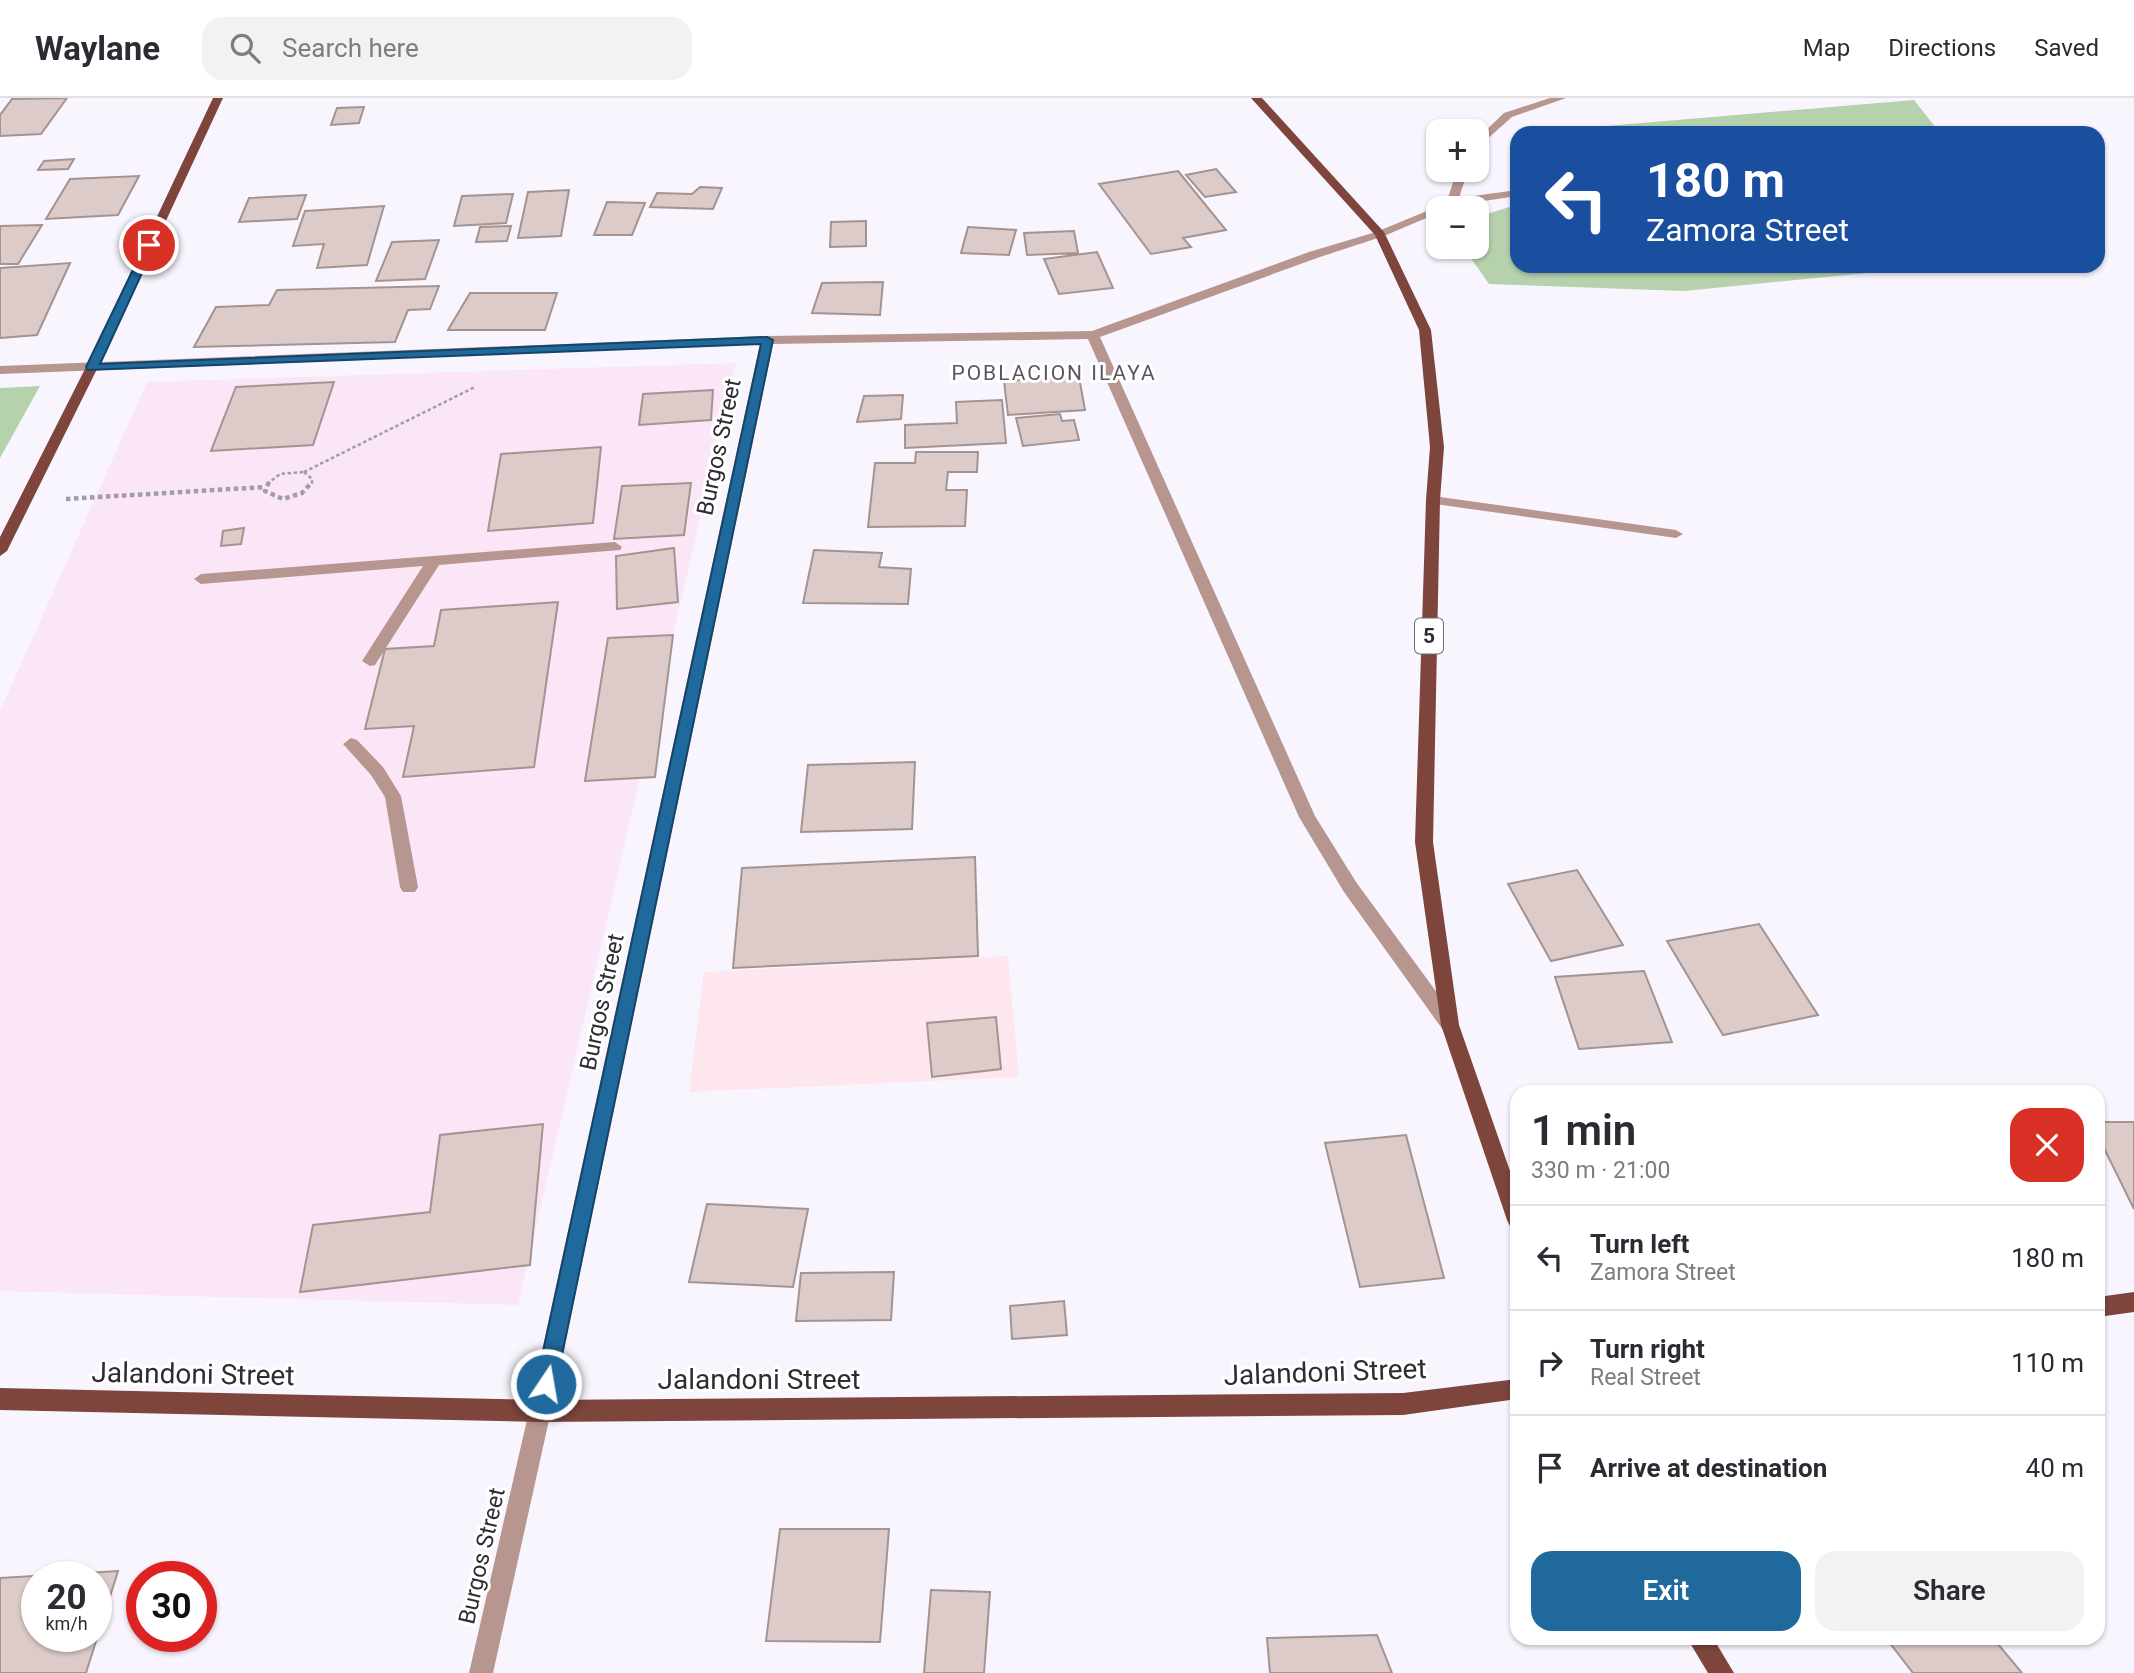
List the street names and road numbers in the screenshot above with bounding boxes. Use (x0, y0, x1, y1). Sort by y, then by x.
street label: Burgos Street (691, 376, 747, 518)
road number: 5 (1415, 618, 1443, 654)
street label: Burgos Street (574, 931, 630, 1073)
street label: Jalandoni Street (1223, 1352, 1427, 1392)
street label: Jalandoni Street (91, 1356, 295, 1392)
street label: Jalandoni Street (657, 1363, 861, 1396)
street label: Burgos Street (453, 1485, 511, 1627)

